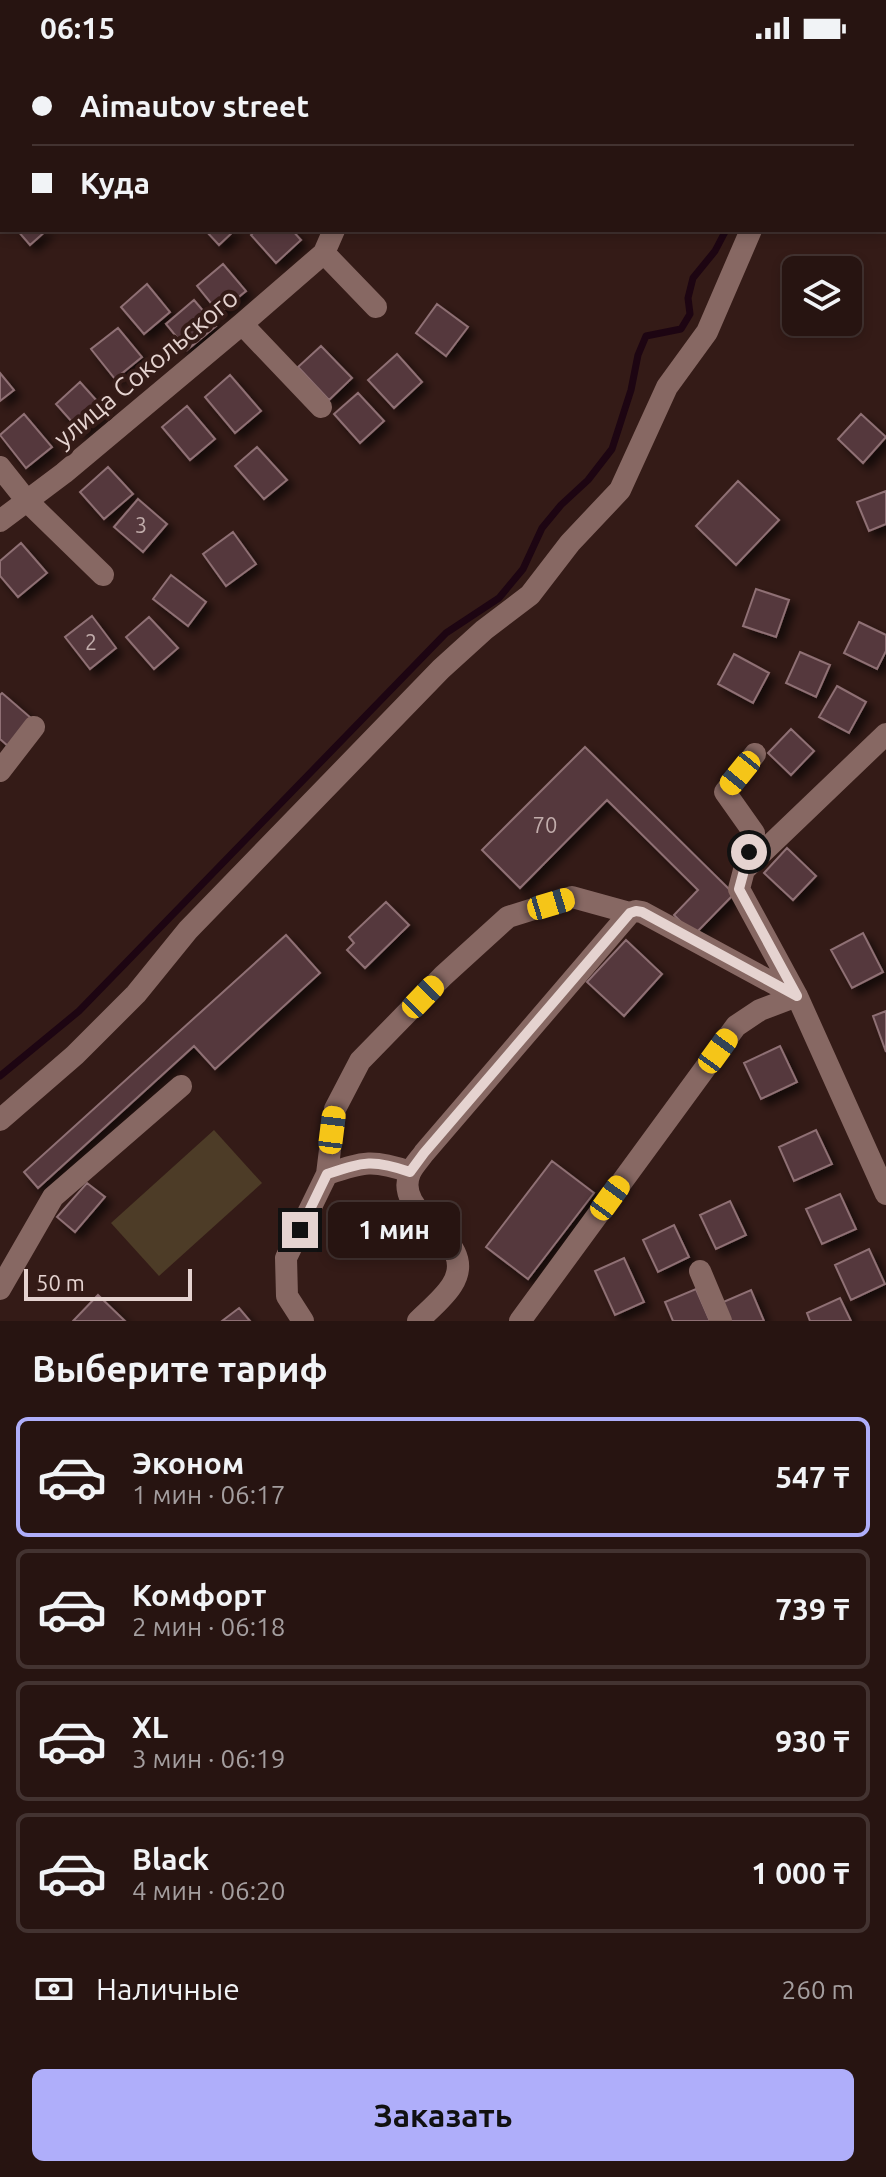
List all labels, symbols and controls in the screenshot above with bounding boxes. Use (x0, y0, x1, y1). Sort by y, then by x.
text: 06:15 (40, 11, 115, 45)
text: Aimautov street (80, 89, 309, 123)
text: Куда (80, 166, 150, 200)
map controls (782, 256, 862, 336)
button: layers (782, 256, 862, 336)
street label: улица Сокольского (48, 282, 243, 453)
house number: 3 (135, 512, 147, 537)
house number: 2 (85, 629, 97, 654)
car (716, 747, 764, 799)
house number: 70 (533, 812, 557, 837)
route start (731, 834, 767, 870)
car (525, 886, 577, 922)
car (398, 971, 448, 1023)
car (694, 1025, 742, 1077)
car (317, 1105, 347, 1155)
car (586, 1172, 634, 1224)
callout: 1 мин (328, 1202, 460, 1258)
route end (282, 1212, 318, 1248)
text: 1 мин (358, 1215, 430, 1244)
scale bar (24, 1265, 192, 1301)
text: 50 m (36, 1270, 85, 1295)
text: Выберите тариф (32, 1348, 328, 1389)
icon: car (36, 1441, 108, 1513)
text: Эконом (132, 1446, 244, 1480)
text: 547 ₸ (775, 1460, 850, 1494)
text: 1 мин · 06:17 (132, 1480, 285, 1509)
icon: car (36, 1573, 108, 1645)
text: Комфорт (132, 1578, 266, 1612)
text: 739 ₸ (775, 1592, 850, 1626)
text: 2 мин · 06:18 (132, 1612, 285, 1641)
icon: car (36, 1705, 108, 1777)
text: XL (132, 1710, 168, 1744)
text: 930 ₸ (775, 1724, 850, 1758)
text: 3 мин · 06:19 (132, 1744, 285, 1773)
icon: car (36, 1837, 108, 1909)
text: Black (132, 1842, 209, 1876)
text: 1 000 ₸ (751, 1856, 850, 1890)
text: 4 мин · 06:20 (132, 1876, 285, 1905)
icon: cash (32, 1967, 76, 2011)
text: Наличные (96, 1972, 240, 2006)
text: 260 m (782, 1975, 854, 2004)
button: Заказать (32, 2069, 854, 2161)

